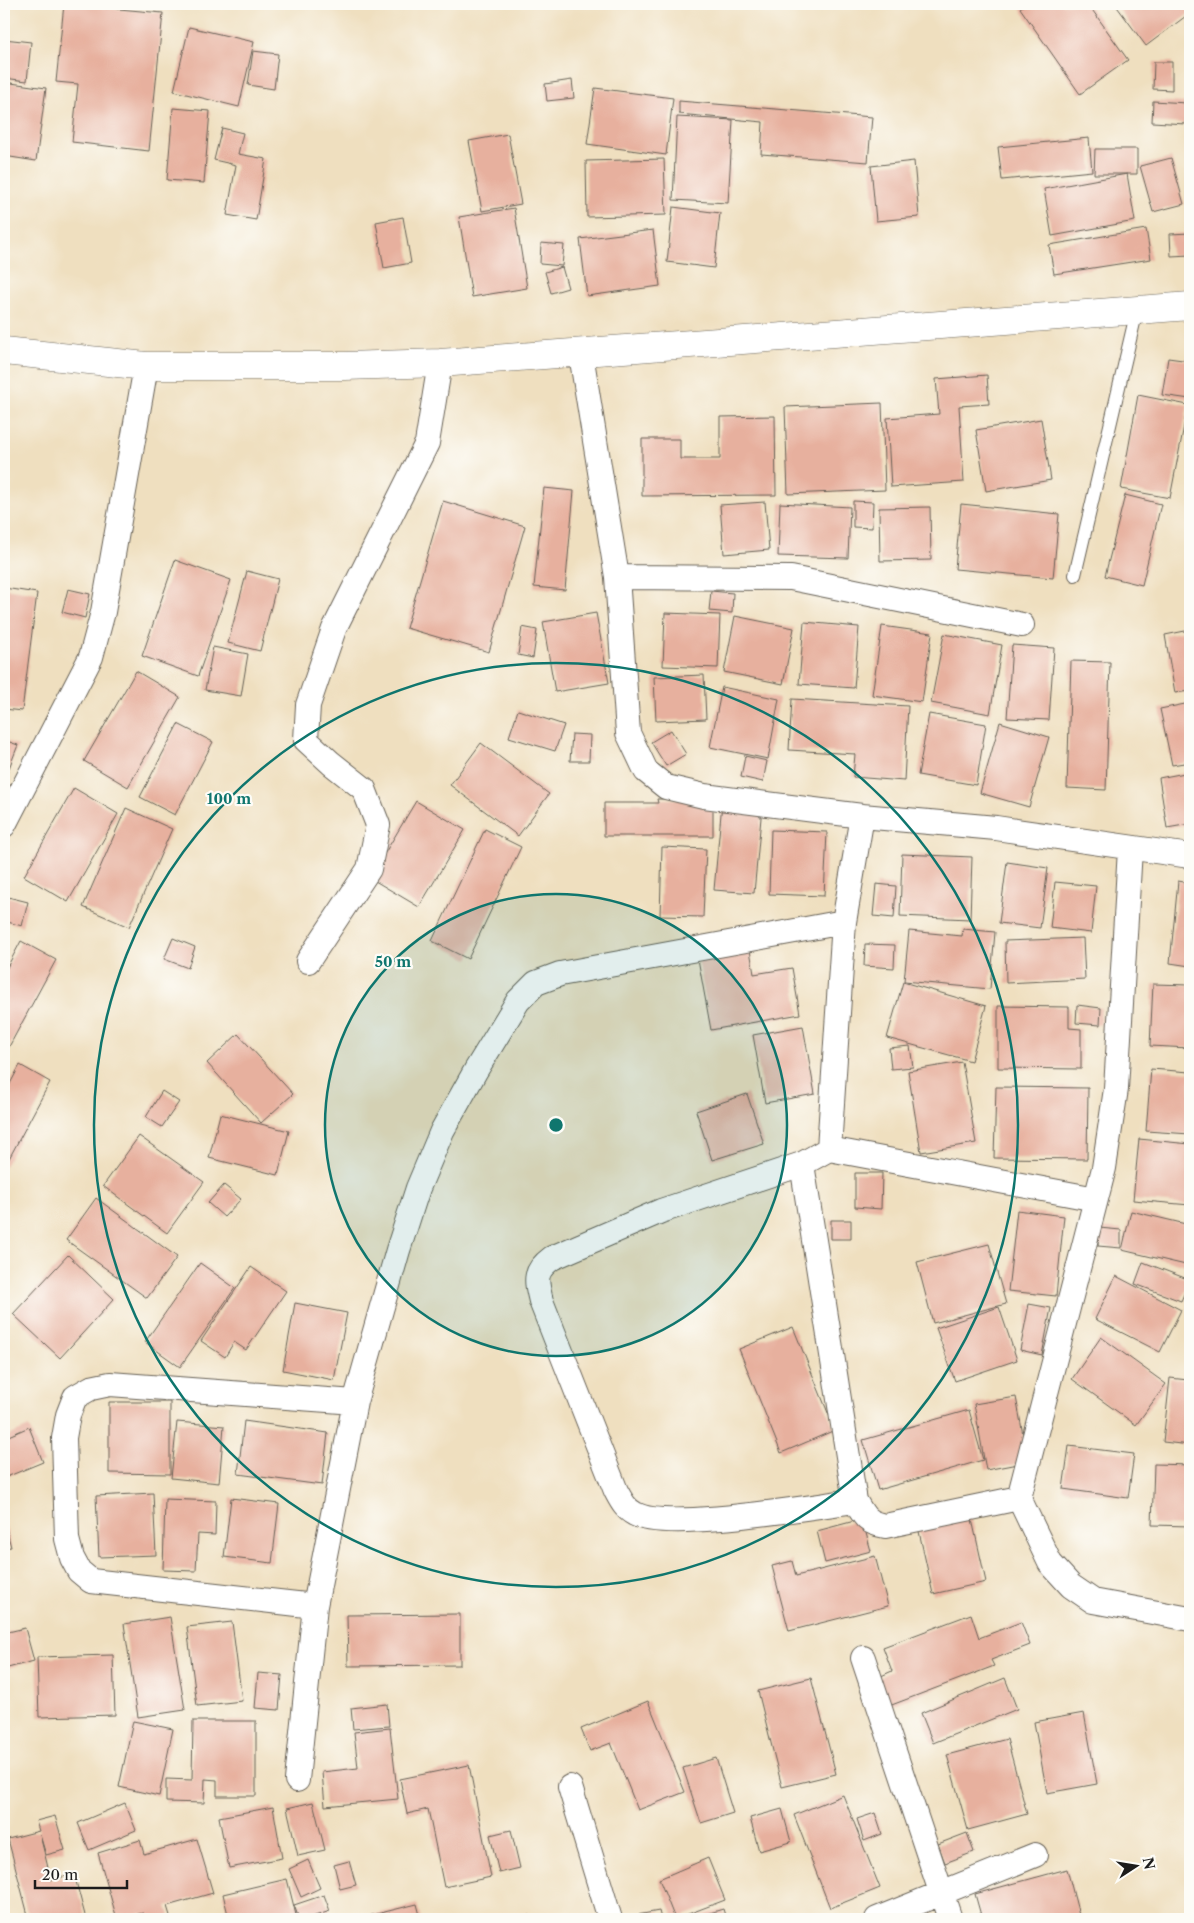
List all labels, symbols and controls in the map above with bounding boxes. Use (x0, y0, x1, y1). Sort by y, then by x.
text: 100 m (207, 789, 251, 808)
text: 50 m (375, 952, 411, 971)
centre of rings (547, 1116, 565, 1134)
north arrow (1112, 1840, 1162, 1890)
text: N (1139, 1855, 1159, 1871)
scale bar (35, 1858, 128, 1890)
text: 20 m (42, 1865, 78, 1884)

